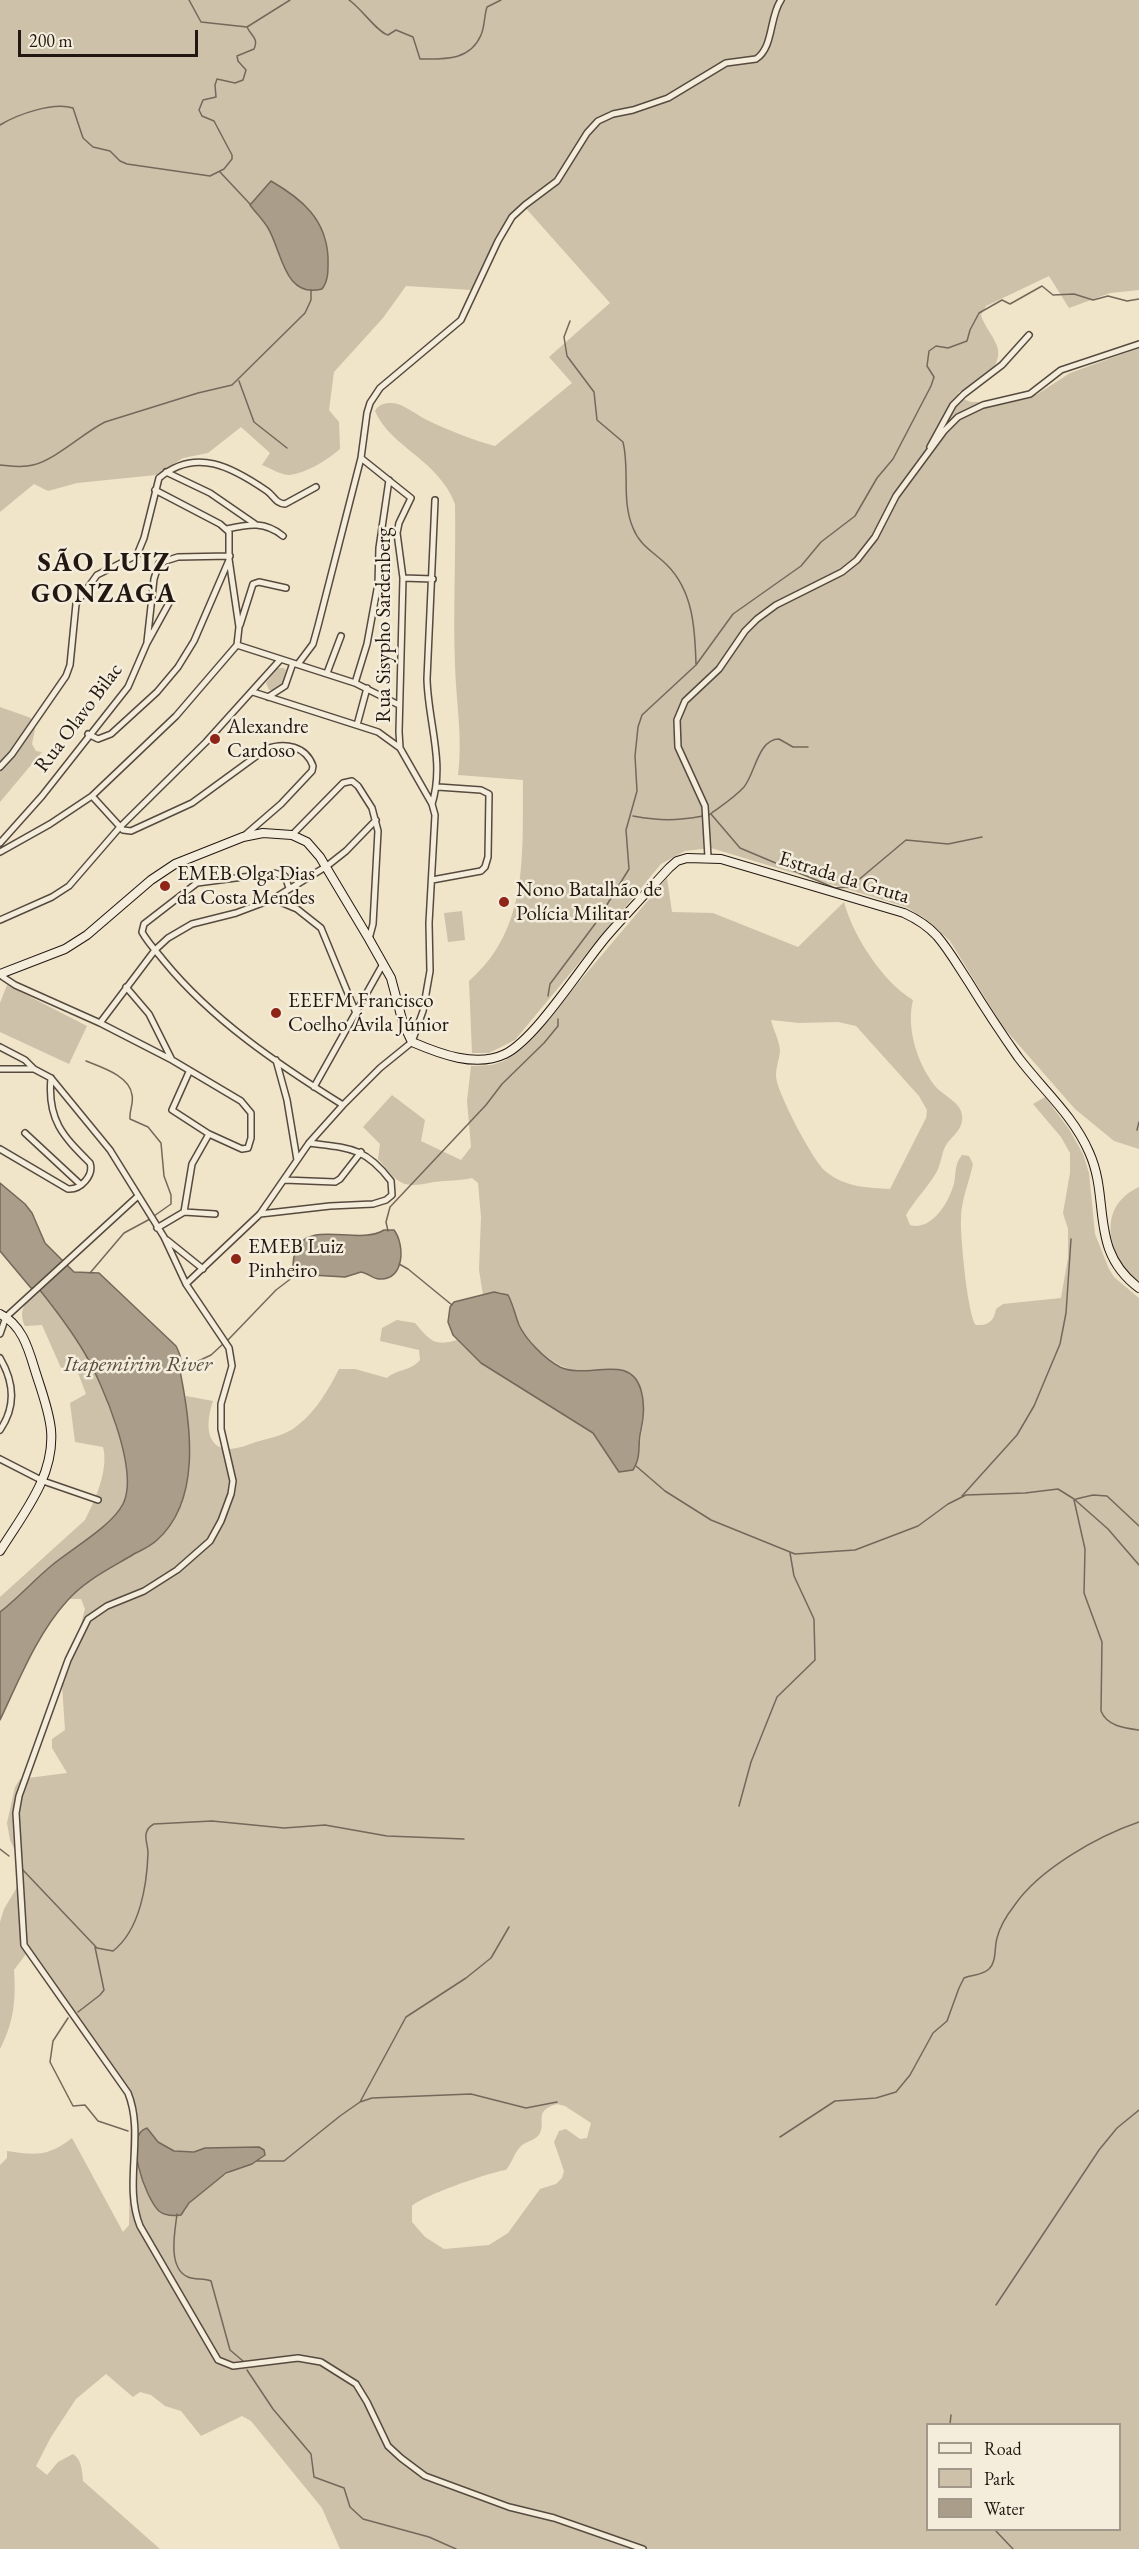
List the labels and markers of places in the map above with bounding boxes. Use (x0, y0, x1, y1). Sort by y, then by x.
place label: Alexandre Cardoso (227, 714, 308, 764)
marker: Alexandre Cardoso (208, 732, 222, 746)
place label: EMEB Olga Dias da Costa Mendes (177, 861, 315, 911)
place label: Nono Batalhão de Polícia Militar (516, 877, 662, 927)
marker: EMEB Olga Dias da Costa Mendes (158, 879, 172, 893)
marker: Nono Batalhão de Polícia Militar (497, 895, 511, 909)
place label: EEEFM Francisco Coelho Ávila Júnior (288, 988, 449, 1038)
marker: EEEFM Francisco Coelho Ávila Júnior (269, 1006, 283, 1020)
place label: EMEB Luiz Pinheiro (248, 1234, 344, 1284)
marker: EMEB Luiz Pinheiro (229, 1252, 243, 1266)

